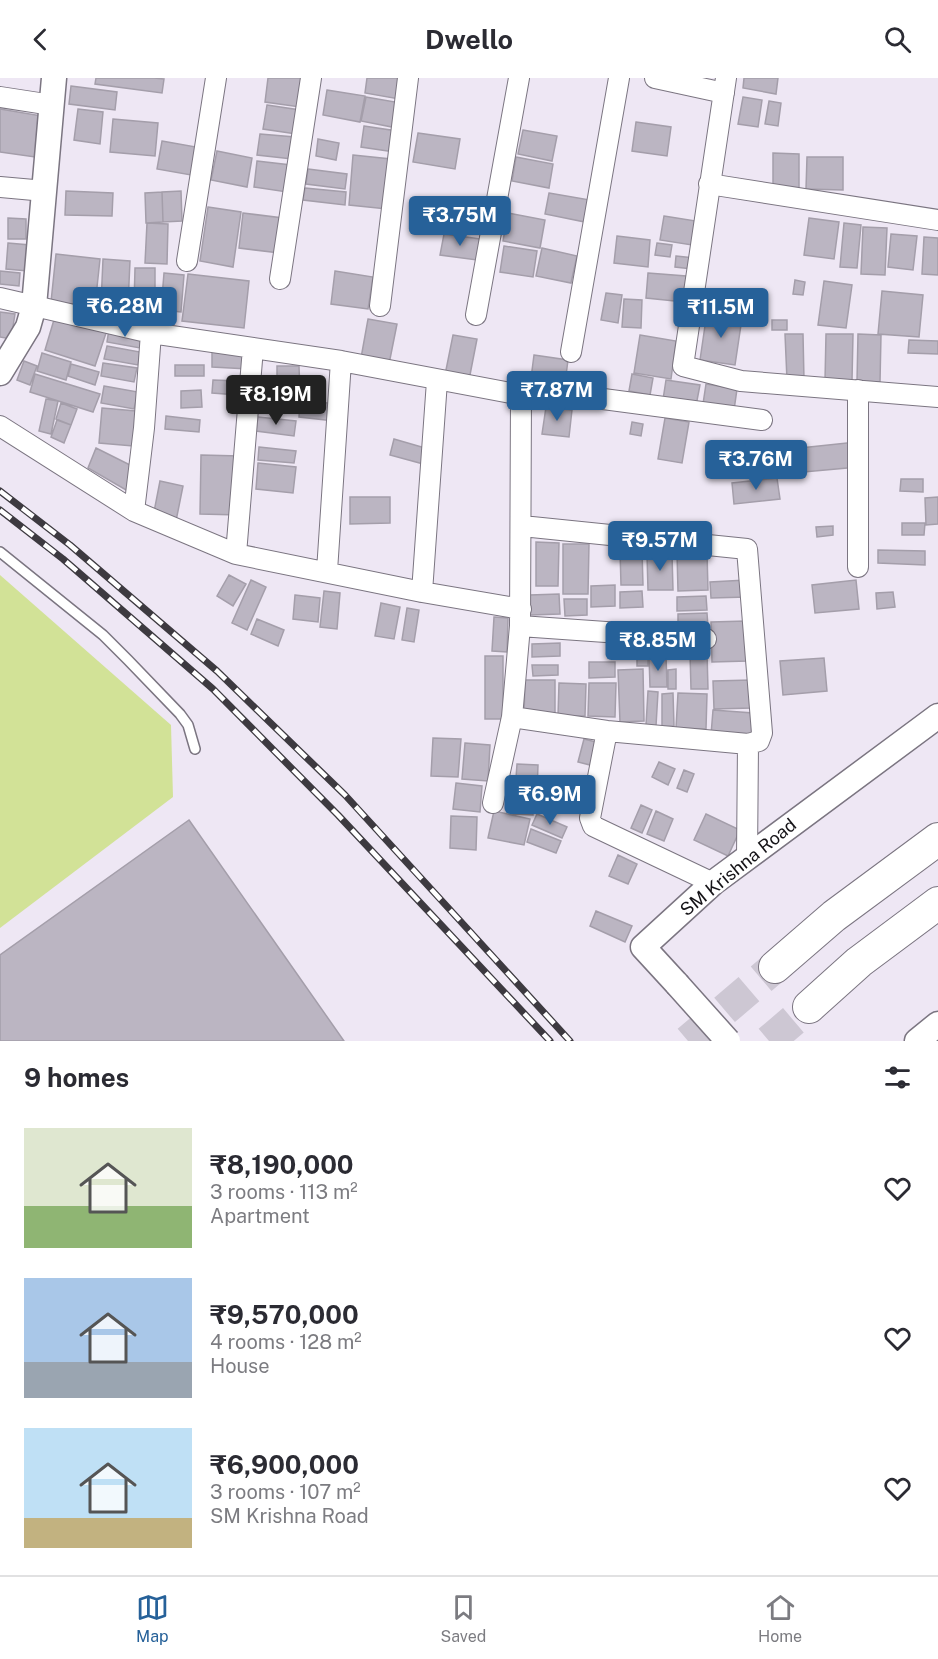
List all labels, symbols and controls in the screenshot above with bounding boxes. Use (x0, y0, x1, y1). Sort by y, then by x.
icon: back (24, 23, 57, 56)
text: Dwello (425, 23, 513, 55)
icon: search (881, 23, 914, 56)
pin: ₹3.75M (411, 196, 509, 247)
text: ₹3.75M (423, 203, 497, 227)
pin: ₹6.28M (76, 287, 174, 338)
pin: ₹11.5M (672, 288, 770, 339)
text: ₹6.28M (87, 294, 163, 318)
text: ₹11.5M (687, 295, 755, 319)
pin: ₹7.87M (508, 371, 606, 422)
pin: ₹8.19M (227, 375, 325, 426)
text: ₹7.87M (521, 378, 593, 402)
text: ₹8.19M (240, 382, 312, 406)
pin: ₹3.76M (707, 440, 805, 491)
text: ₹3.76M (719, 447, 793, 471)
pin: ₹9.57M (611, 521, 709, 572)
text: ₹9.57M (622, 528, 698, 552)
pin: ₹8.85M (609, 621, 707, 672)
text: ₹8.85M (620, 628, 696, 652)
pin: ₹6.9M (508, 775, 592, 826)
text: ₹6.9M (519, 782, 582, 806)
street label: SM Krishna Road (676, 814, 800, 920)
icon: filters (881, 1061, 914, 1094)
text: 9 homes (24, 1062, 129, 1093)
text: ₹8,190,000 (210, 1149, 354, 1180)
icon: home (72, 1152, 144, 1224)
icon: heart (881, 1172, 914, 1205)
text: 3 rooms · 113 m² (210, 1180, 358, 1204)
text: Apartment (210, 1204, 310, 1228)
text: ₹9,570,000 (210, 1299, 359, 1330)
icon: home (72, 1302, 144, 1374)
icon: heart (881, 1322, 914, 1355)
text: 4 rooms · 128 m² (210, 1330, 362, 1354)
text: House (210, 1354, 270, 1378)
text: ₹6,900,000 (210, 1449, 359, 1480)
icon: home (72, 1452, 144, 1524)
icon: heart (881, 1472, 914, 1505)
text: 3 rooms · 107 m² (210, 1480, 361, 1504)
text: SM Krishna Road (210, 1504, 369, 1528)
tab: Map (136, 1591, 169, 1646)
tab: Saved (441, 1591, 486, 1646)
tab: Home (758, 1591, 802, 1646)

